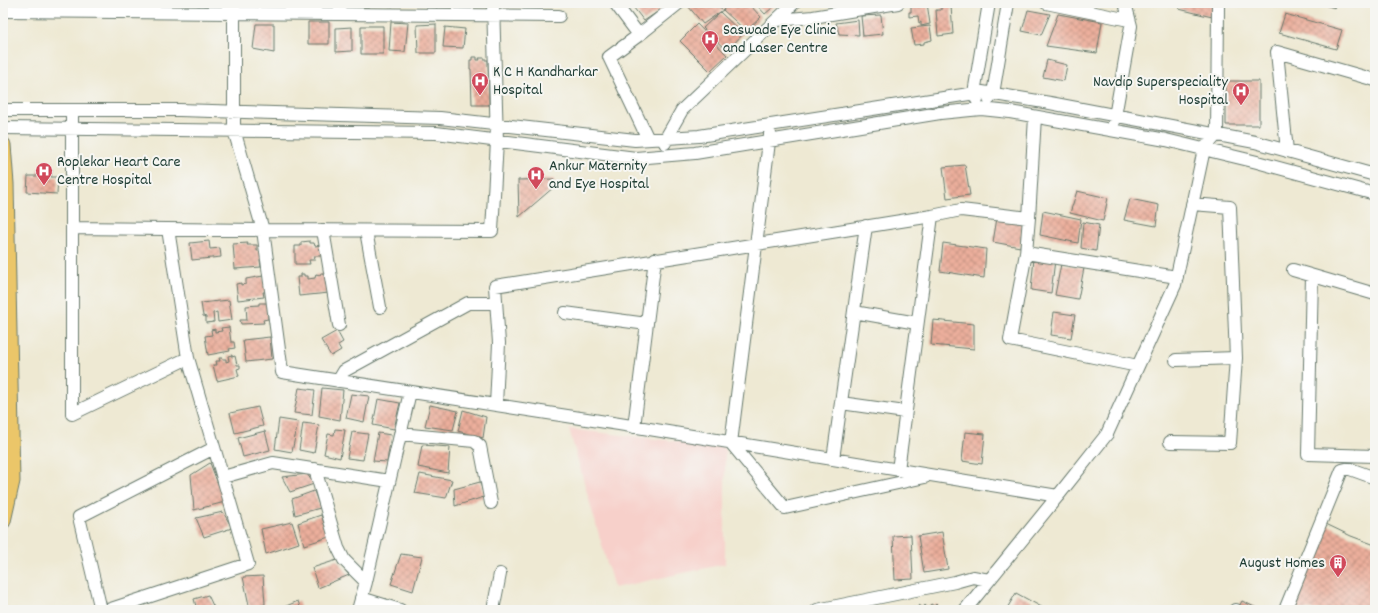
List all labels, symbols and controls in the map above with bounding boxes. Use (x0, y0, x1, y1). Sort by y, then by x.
place label: Saswade Eye Clinic and Laser Centre (723, 19, 836, 60)
hospital icon: Saswade Eye Clinic and Laser Centre (700, 29, 720, 54)
place label: K C H Kandharkar Hospital (493, 61, 598, 102)
hospital icon: K C H Kandharkar Hospital (470, 71, 490, 96)
place label: Navdip Superspeciality Hospital (1093, 71, 1229, 112)
hospital icon: Navdip Superspeciality Hospital (1231, 81, 1251, 106)
place label: Roplekar Heart Care Centre Hospital (57, 151, 180, 192)
place label: Ankur Maternity and Eye Hospital (549, 155, 649, 196)
hospital icon: Roplekar Heart Care Centre Hospital (34, 161, 54, 186)
hospital icon: Ankur Maternity and Eye Hospital (526, 165, 546, 190)
place label: August Homes (1239, 552, 1325, 575)
building icon: August Homes (1328, 553, 1348, 578)

